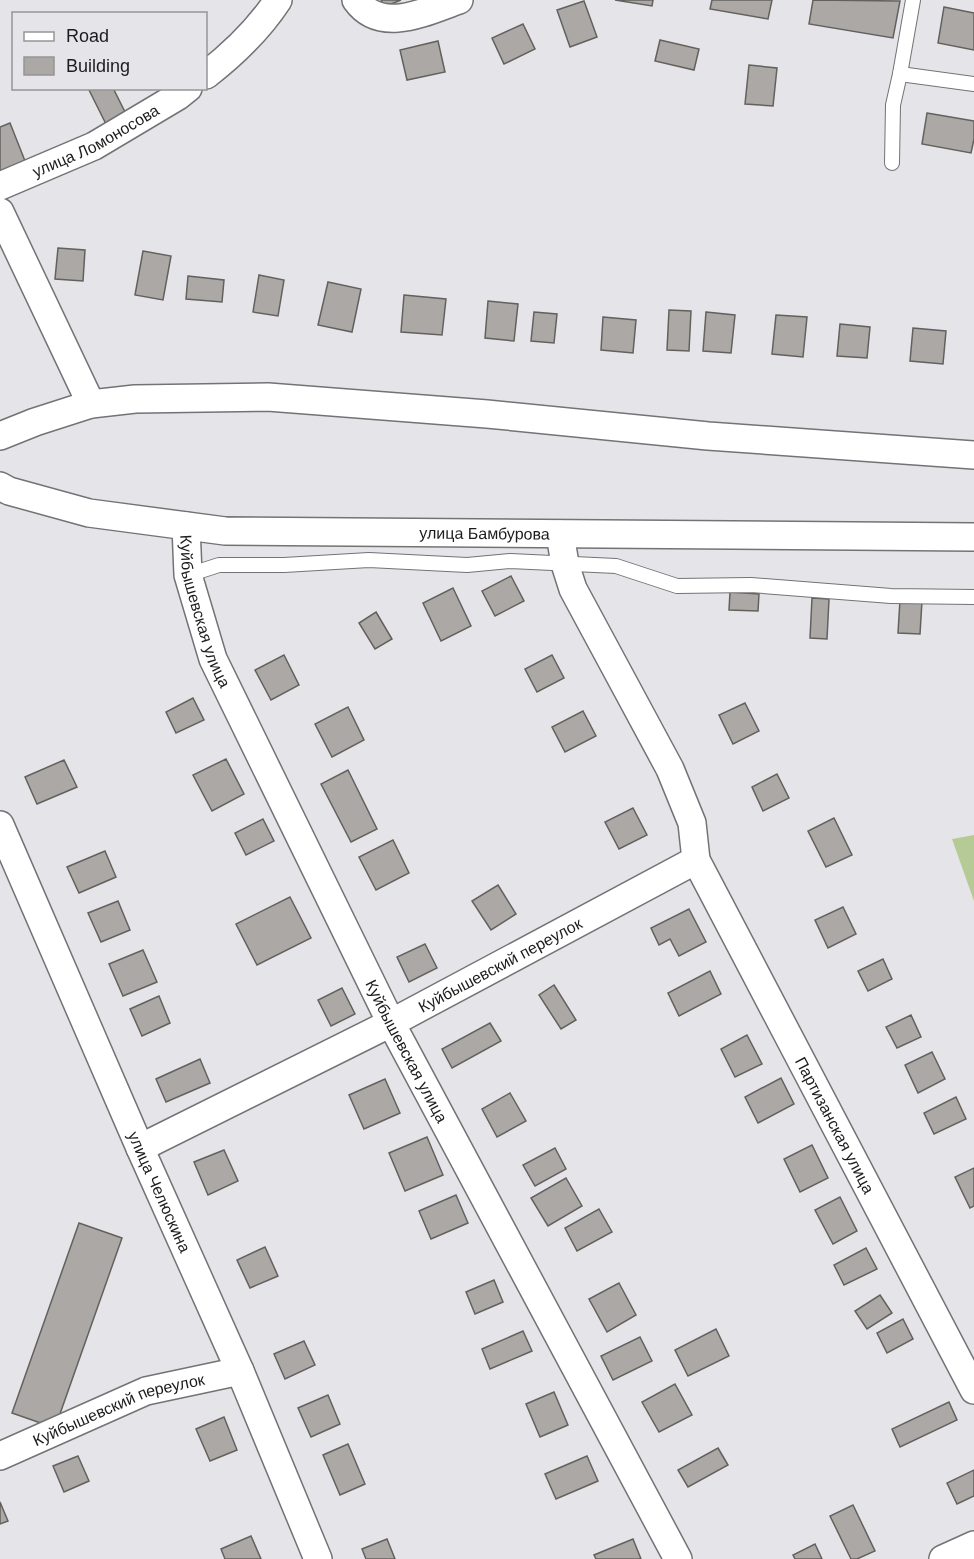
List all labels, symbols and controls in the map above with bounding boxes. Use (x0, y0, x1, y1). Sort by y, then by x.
legend (12, 12, 207, 90)
text: Road (66, 26, 109, 46)
text: Building (66, 56, 130, 76)
street label: улица Ломоносова (30, 101, 162, 180)
street label: улица Бамбурова (419, 525, 550, 543)
street label: Куйбышевская улица (177, 534, 234, 690)
street label: Куйбышевский переулок (416, 914, 586, 1016)
street label: Куйбышевская улица (362, 977, 451, 1125)
street label: Партизанская улица (792, 1054, 877, 1197)
street label: улица Челюскина (125, 1129, 194, 1255)
street label: Куйбышевский переулок (30, 1371, 207, 1449)

